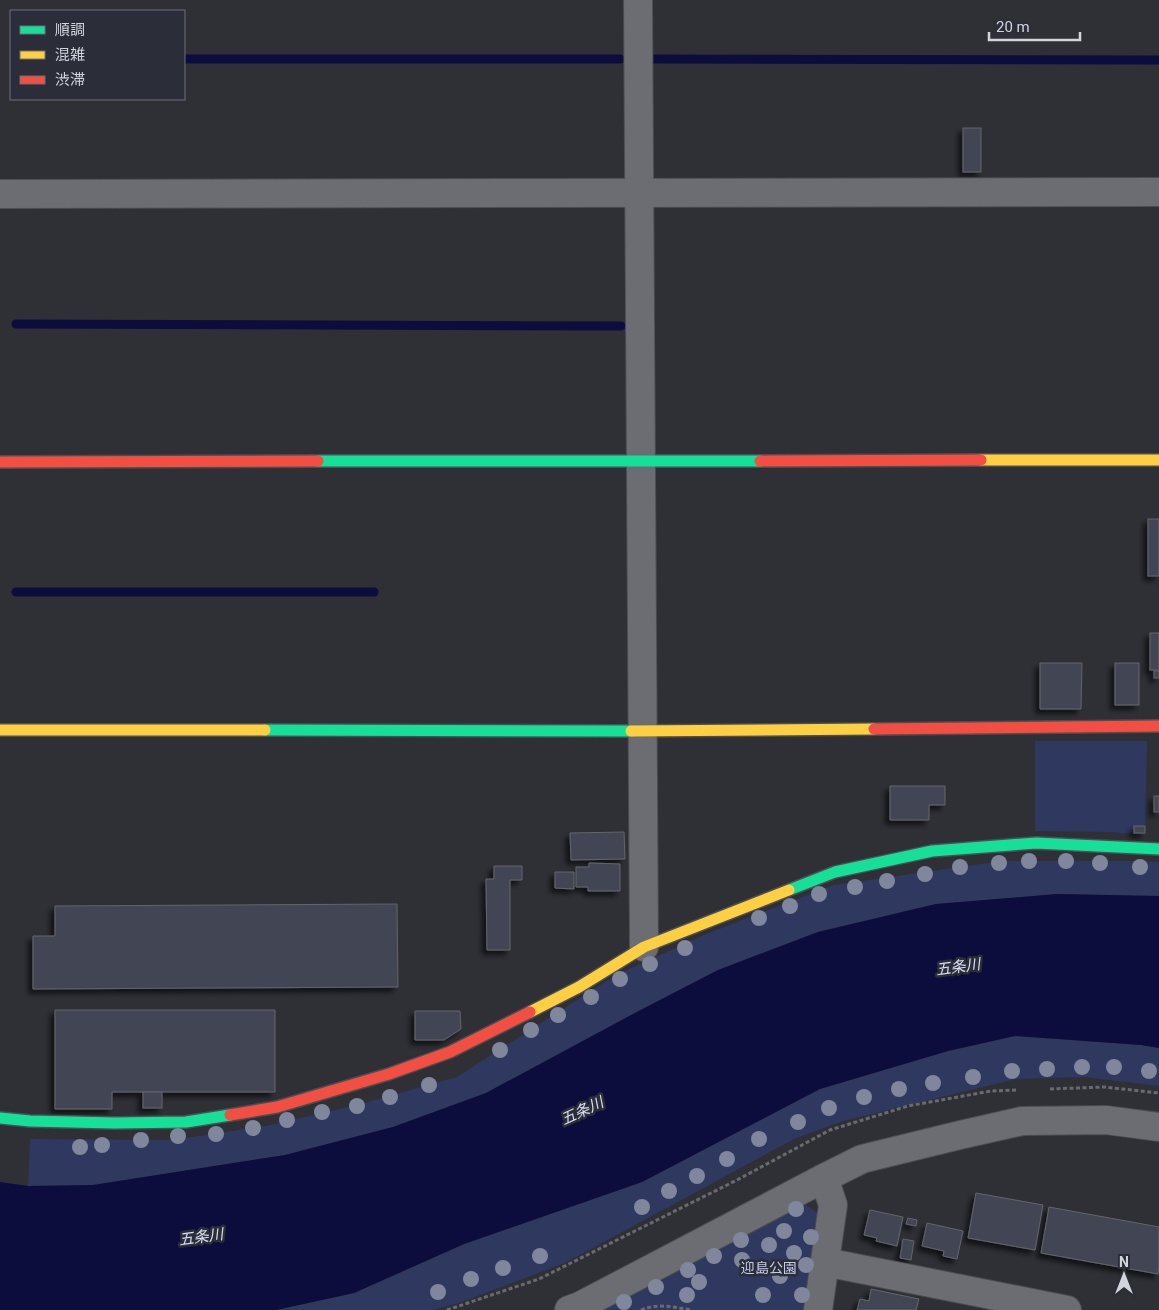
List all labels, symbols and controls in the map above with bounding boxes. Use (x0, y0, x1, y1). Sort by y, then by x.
legend (10, 10, 185, 100)
scale bar (989, 10, 1080, 42)
text: 20 m (996, 18, 1030, 36)
text: 順調 (55, 21, 85, 39)
text: 混雑 (55, 46, 85, 64)
text: 渋滞 (55, 71, 85, 89)
water label: 五条川 (934, 955, 984, 979)
water label: 五条川 (558, 1092, 608, 1129)
water label: 五条川 (177, 1225, 227, 1249)
north arrow (1099, 1250, 1149, 1300)
text: N (1119, 1254, 1129, 1270)
park label: 迎島公園 (741, 1260, 797, 1276)

